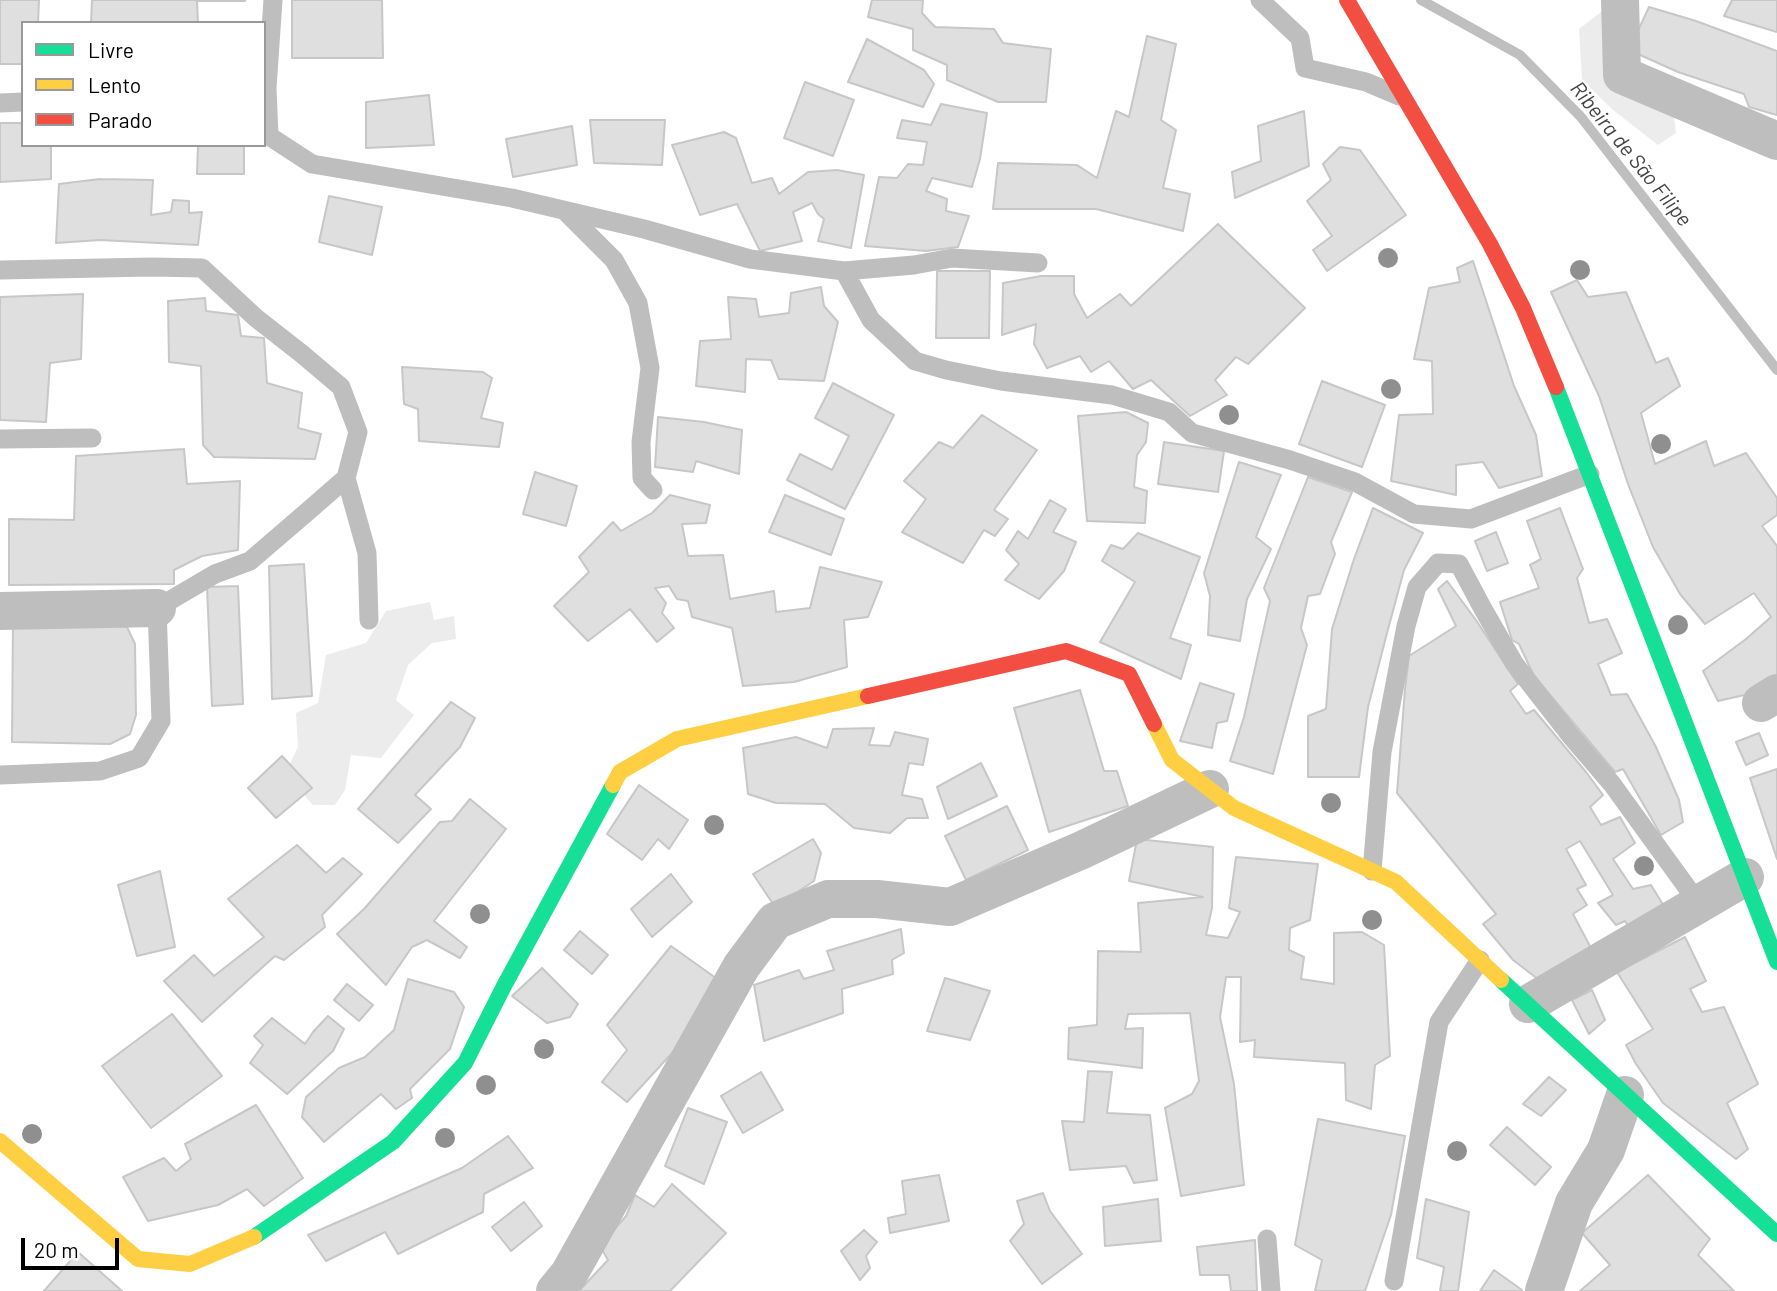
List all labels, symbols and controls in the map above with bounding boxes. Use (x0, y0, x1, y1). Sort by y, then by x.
legend (21, 21, 266, 147)
text: Livre (88, 37, 134, 62)
text: Lento (88, 72, 141, 97)
water label: Ribeira de São Filipe (1565, 77, 1697, 231)
text: Parado (88, 107, 152, 132)
scale bar (24, 1224, 122, 1268)
text: 20 m (34, 1237, 79, 1262)

